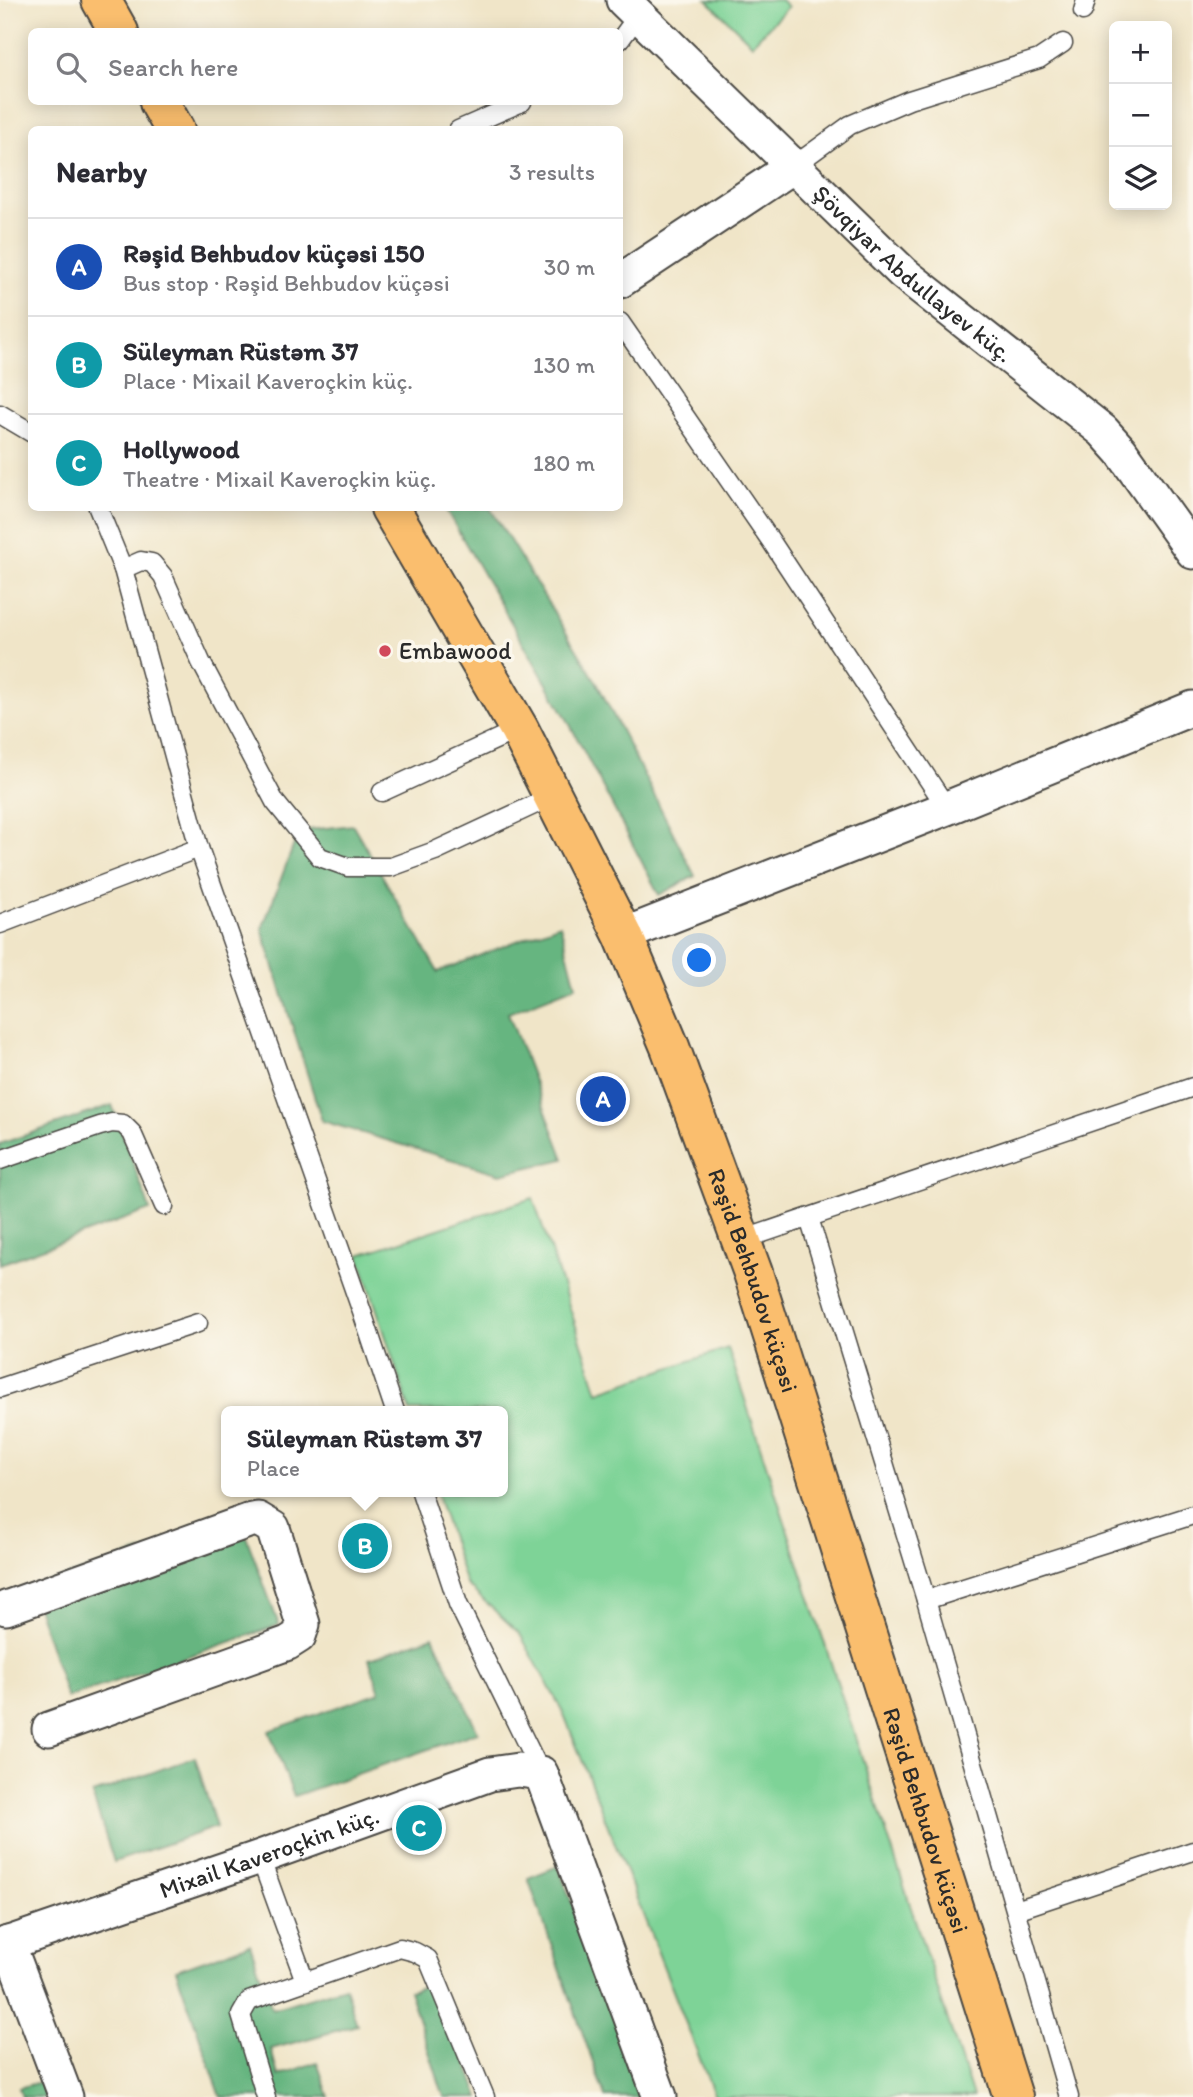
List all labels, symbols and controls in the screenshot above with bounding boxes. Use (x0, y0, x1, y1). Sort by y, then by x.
map controls (1109, 21, 1172, 210)
button: + (1109, 21, 1172, 84)
search box (28, 28, 623, 105)
icon: search (52, 48, 90, 86)
text: Search here (108, 51, 238, 83)
button: − (1109, 84, 1172, 147)
button: layers (1109, 147, 1172, 210)
text: Nearby (56, 153, 147, 190)
text: 3 results (509, 158, 595, 186)
street label: Şövqiyar Abdullayev küç. (807, 178, 1019, 368)
text: Rəşid Behbudov küçəsi 150 (123, 237, 425, 269)
text: A (72, 253, 86, 281)
text: 30 m (544, 253, 595, 281)
text: Bus stop · Rəşid Behbudov küçəsi (123, 269, 450, 297)
text: Süleyman Rüstəm 37 (123, 335, 358, 367)
text: B (72, 351, 86, 379)
text: 130 m (533, 351, 595, 379)
text: Place · Mixail Kaveroçkin küç. (123, 367, 413, 395)
text: Hollywood (123, 433, 239, 465)
text: C (72, 449, 86, 477)
text: 180 m (533, 449, 595, 477)
text: Theatre · Mixail Kaveroçkin küç. (123, 465, 436, 493)
place label: Embawood (399, 636, 511, 665)
marker: Embawood (377, 643, 393, 659)
your location (682, 943, 716, 977)
pin: A (580, 1073, 626, 1125)
street label: Rəşid Behbudov küçəsi (702, 1164, 805, 1396)
popup (221, 1406, 508, 1497)
text: Süleyman Rüstəm 37 (247, 1422, 482, 1454)
text: Place (247, 1454, 300, 1482)
pin: B (342, 1520, 388, 1572)
street label: Rəşid Behbudov küçəsi (877, 1704, 975, 1937)
street label: Mixail Kaveroçkin küç. (156, 1800, 383, 1904)
pin: C (396, 1802, 442, 1854)

